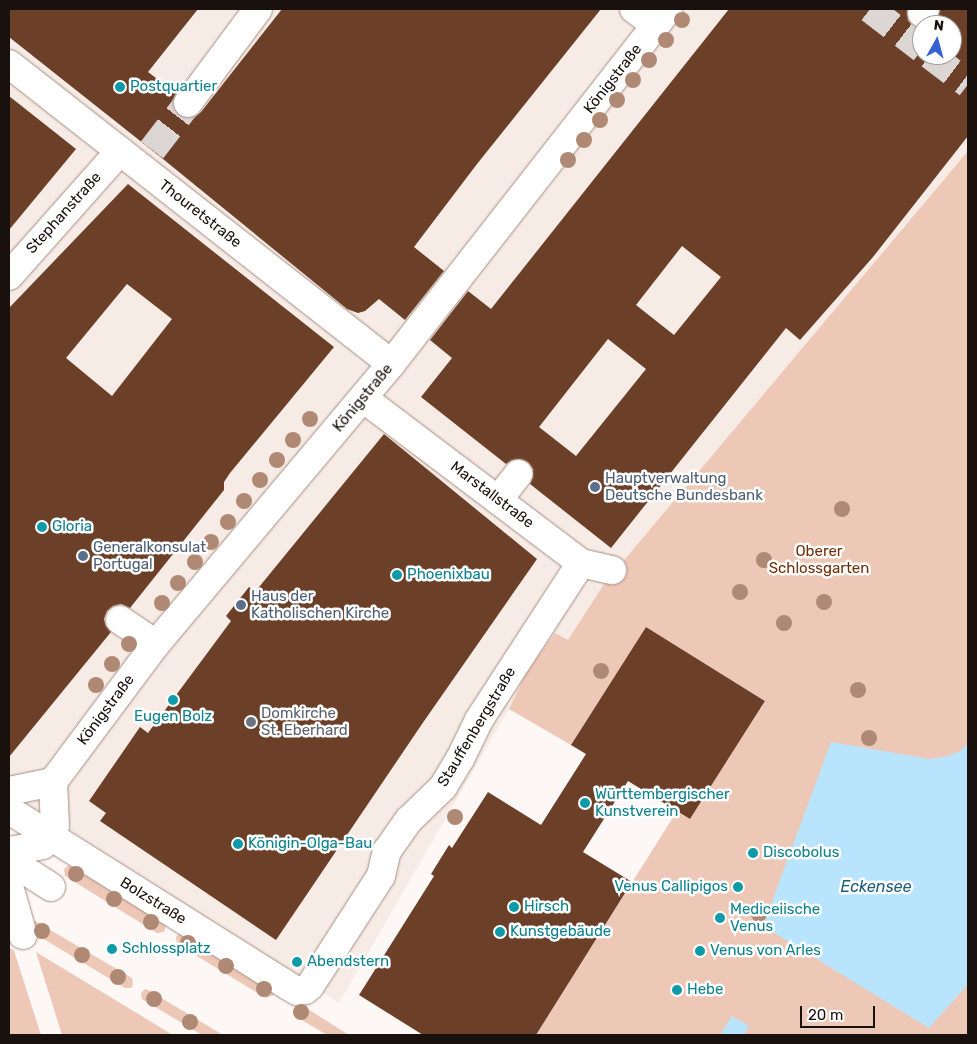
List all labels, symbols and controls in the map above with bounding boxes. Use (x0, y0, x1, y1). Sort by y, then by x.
north arrow (912, 15, 962, 65)
text: N (933, 17, 945, 35)
street label: Königstraße (580, 41, 646, 117)
place label: Postquartier (130, 78, 217, 96)
marker: Postquartier (114, 81, 126, 93)
street label: Stephanstraße (23, 168, 105, 258)
street label: Thouretstraße (155, 176, 245, 252)
street label: Königstraße (329, 360, 397, 436)
street label: Marstallstraße (447, 458, 537, 532)
place label: Hauptverwaltung Deutsche Bundesbank (605, 469, 763, 504)
marker: Hauptverwaltung Deutsche Bundesbank (589, 481, 601, 493)
place label: Gloria (52, 518, 92, 536)
marker: Gloria (36, 521, 48, 533)
place label: Generalkonsulat Portugal (93, 538, 206, 573)
park label: Oberer Schlossgarten (769, 542, 869, 577)
marker: Generalkonsulat Portugal (77, 550, 89, 562)
place label: Phoenixbau (407, 566, 490, 584)
marker: Phoenixbau (391, 569, 403, 581)
place label: Haus der Katholischen Kirche (251, 587, 389, 622)
marker: Haus der Katholischen Kirche (235, 599, 247, 611)
street label: Stauffenbergstraße (434, 664, 520, 790)
street label: Königstraße (74, 671, 138, 749)
marker: Eugen Bolz (167, 694, 179, 706)
place label: Domkirche St. Eberhard (261, 704, 348, 739)
place label: Eugen Bolz (134, 708, 212, 726)
marker: Domkirche St. Eberhard (245, 716, 257, 728)
place label: Württembergischer Kunstverein (595, 785, 730, 820)
marker: Württembergischer Kunstverein (579, 797, 591, 809)
place label: Königin-Olga-Bau (248, 835, 372, 853)
marker: Königin-Olga-Bau (232, 838, 244, 850)
place label: Discobolus (763, 844, 839, 862)
marker: Discobolus (747, 847, 759, 859)
street label: Bolzstraße (117, 874, 189, 928)
water label: Eckensee (841, 877, 911, 897)
place label: Venus Callipigos (614, 878, 728, 896)
marker: Venus Callipigos (732, 881, 744, 893)
place label: Hirsch (524, 898, 569, 916)
place label: Mediceiische Venus (730, 900, 820, 935)
marker: Hirsch (508, 901, 520, 913)
marker: Mediceiische Venus (714, 912, 726, 924)
place label: Kunstgebäude (510, 923, 611, 941)
marker: Kunstgebäude (494, 926, 506, 938)
place label: Schlossplatz (122, 940, 211, 958)
place label: Venus von Arles (710, 942, 822, 960)
marker: Schlossplatz (106, 943, 118, 955)
marker: Venus von Arles (694, 945, 706, 957)
place label: Abendstern (307, 953, 389, 971)
marker: Abendstern (291, 956, 303, 968)
place label: Hebe (687, 981, 723, 999)
marker: Hebe (671, 984, 683, 996)
scale bar (802, 996, 877, 1028)
text: 20 m (808, 1006, 843, 1024)

